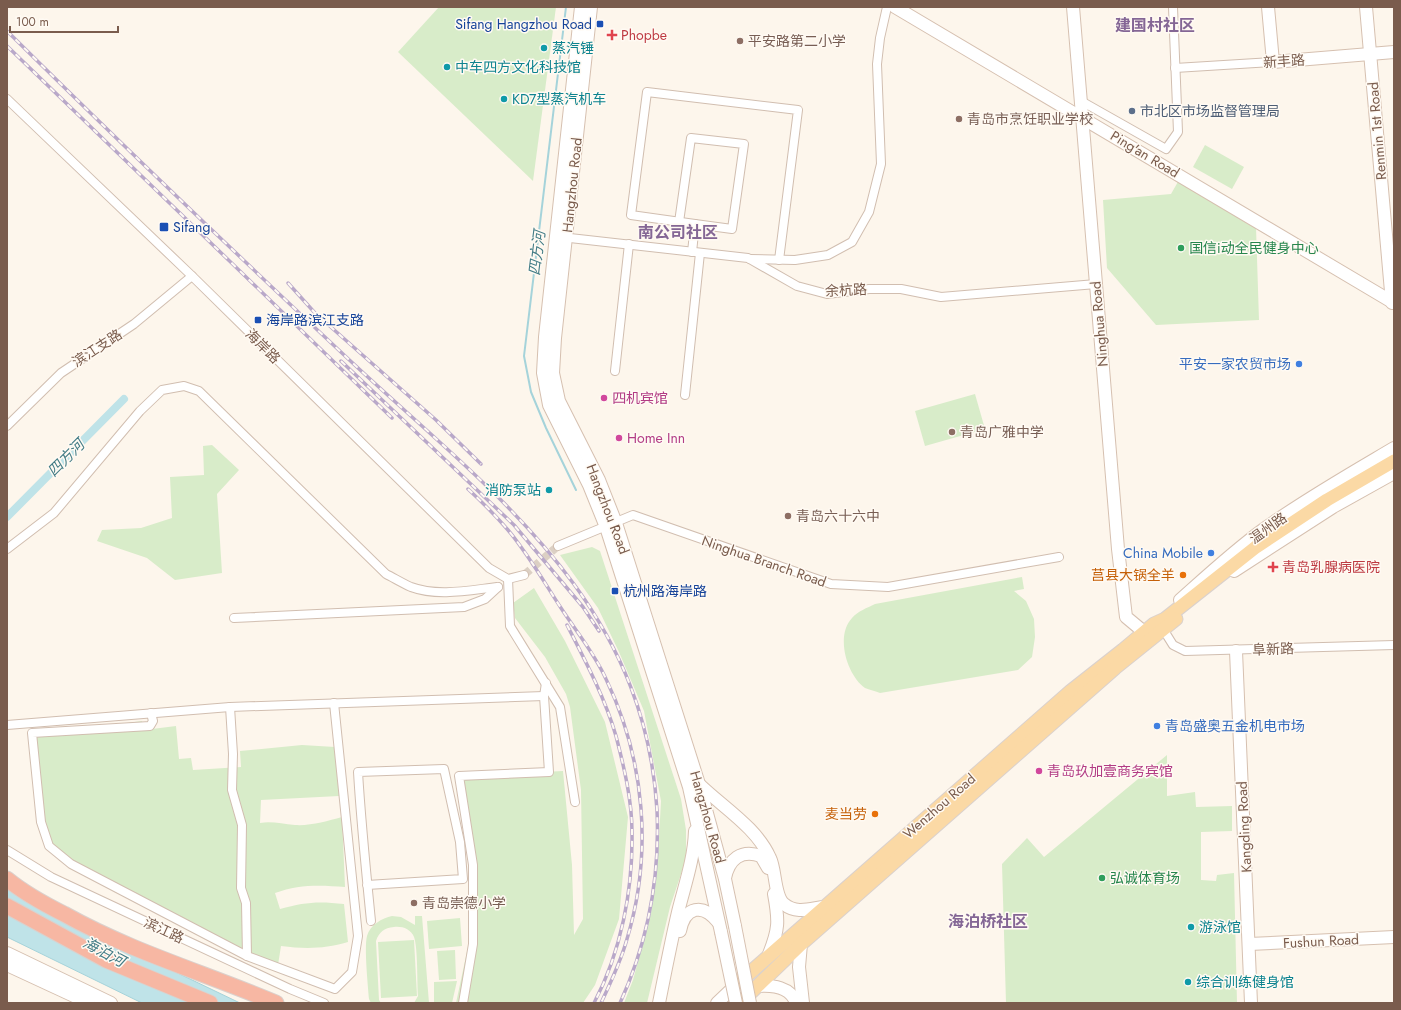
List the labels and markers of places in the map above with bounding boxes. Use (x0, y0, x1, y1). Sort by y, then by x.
place label: Sifang Hangzhou Road (455, 14, 592, 34)
marker: Sifang Hangzhou Road (595, 19, 605, 29)
place label: Phopbe (621, 25, 667, 45)
marker: Phopbe (606, 29, 618, 41)
place label: 平安路第二小学 (748, 31, 846, 51)
marker: 平安路第二小学 (735, 36, 745, 46)
place label: 蒸汽锤 (552, 38, 594, 58)
marker: 蒸汽锤 (539, 43, 549, 53)
place label: 中车四方文化科技馆 (455, 57, 581, 77)
marker: 中车四方文化科技馆 (442, 62, 452, 72)
place label: KD7型蒸汽机车 (512, 89, 606, 109)
marker: KD7型蒸汽机车 (499, 94, 509, 104)
place label: 市北区市场监督管理局 (1140, 101, 1280, 121)
marker: 市北区市场监督管理局 (1127, 106, 1137, 116)
place label: 青岛市烹饪职业学校 (967, 109, 1093, 129)
marker: 青岛市烹饪职业学校 (954, 114, 964, 124)
place label: Sifang (173, 217, 210, 237)
marker: Sifang (158, 221, 170, 233)
place label: 国信i动全民健身中心 (1189, 238, 1319, 258)
marker: 国信i动全民健身中心 (1176, 243, 1186, 253)
place label: 海岸路滨江支路 (266, 310, 364, 330)
marker: 海岸路滨江支路 (253, 315, 263, 325)
place label: 平安一家农贸市场 (1179, 354, 1291, 374)
marker: 平安一家农贸市场 (1294, 359, 1304, 369)
place label: 四机宾馆 (612, 388, 668, 408)
marker: 四机宾馆 (599, 393, 609, 403)
place label: 青岛广雅中学 (960, 422, 1044, 442)
marker: 青岛广雅中学 (947, 427, 957, 437)
place label: Home Inn (627, 428, 685, 448)
marker: Home Inn (614, 433, 624, 443)
place label: 消防泵站 (485, 480, 541, 500)
marker: 消防泵站 (544, 485, 554, 495)
place label: 青岛六十六中 (796, 506, 880, 526)
marker: 青岛六十六中 (783, 511, 793, 521)
place label: China Mobile (1123, 543, 1203, 563)
marker: China Mobile (1206, 548, 1216, 558)
place label: 青岛乳腺病医院 (1282, 557, 1380, 577)
marker: 青岛乳腺病医院 (1267, 561, 1279, 573)
place label: 莒县大锅全羊 (1091, 565, 1175, 585)
marker: 莒县大锅全羊 (1178, 570, 1188, 580)
place label: 杭州路海岸路 (623, 581, 707, 601)
marker: 杭州路海岸路 (610, 586, 620, 596)
place label: 青岛盛奥五金机电市场 (1165, 716, 1305, 736)
marker: 青岛盛奥五金机电市场 (1152, 721, 1162, 731)
place label: 青岛玖加壹商务宾馆 (1047, 761, 1173, 781)
marker: 青岛玖加壹商务宾馆 (1034, 766, 1044, 776)
place label: 麦当劳 (825, 804, 867, 824)
marker: 麦当劳 (870, 809, 880, 819)
place label: 弘诚体育场 (1110, 868, 1180, 888)
marker: 弘诚体育场 (1097, 873, 1107, 883)
place label: 青岛崇德小学 (422, 893, 506, 913)
marker: 青岛崇德小学 (409, 898, 419, 908)
place label: 游泳馆 (1199, 917, 1241, 937)
marker: 游泳馆 (1186, 922, 1196, 932)
place label: 综合训练健身馆 (1196, 972, 1294, 992)
marker: 综合训练健身馆 (1183, 977, 1193, 987)

